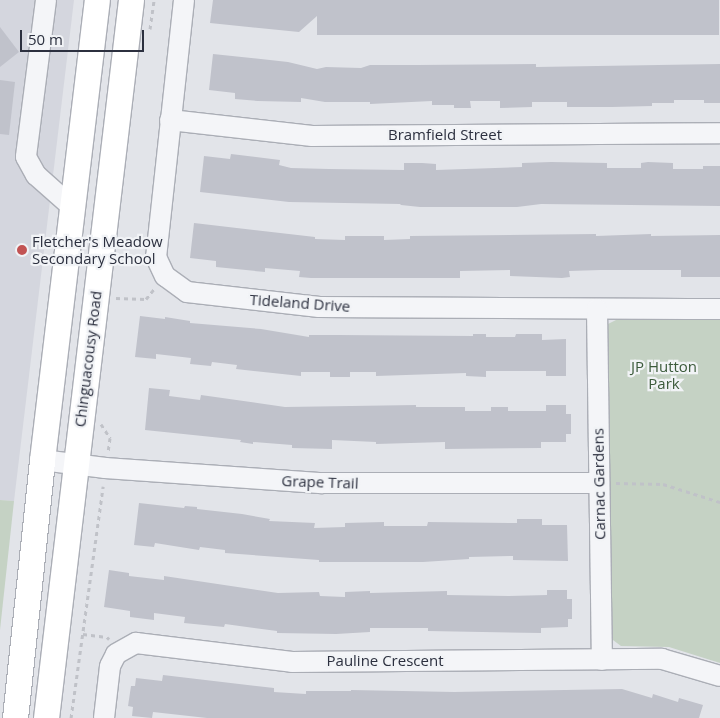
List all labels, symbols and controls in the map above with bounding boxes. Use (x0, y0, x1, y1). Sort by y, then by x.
scale bar (22, 20, 146, 52)
text: 50 m (28, 29, 63, 49)
street label: Bramfield Street (388, 126, 502, 144)
place label: Fletcher's Meadow Secondary School (32, 232, 163, 267)
marker: Fletcher's Meadow Secondary School (16, 244, 28, 256)
street label: Chinguacousy Road (71, 290, 105, 428)
street label: Tideland Drive (249, 291, 351, 315)
park label: JP Hutton Park (631, 357, 697, 392)
street label: Carnac Gardens (589, 428, 609, 540)
street label: Grape Trail (281, 472, 359, 492)
street label: Pauline Crescent (327, 652, 443, 670)

